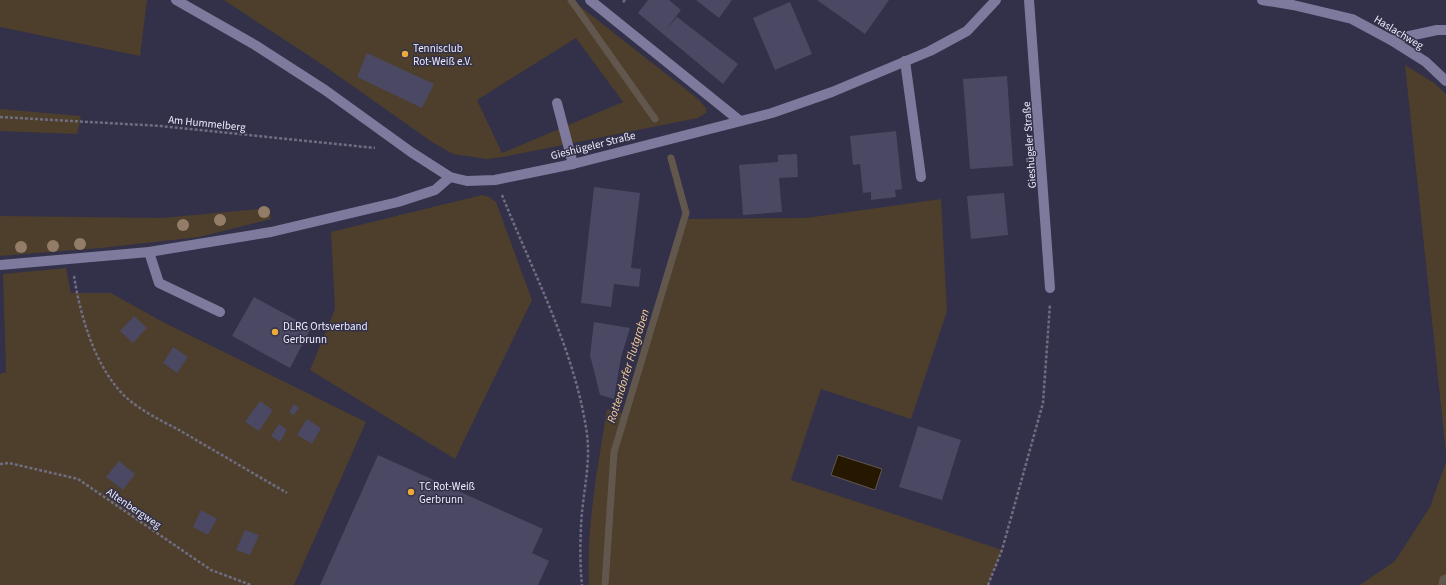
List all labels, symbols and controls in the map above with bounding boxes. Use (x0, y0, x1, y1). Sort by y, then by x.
street label: Haslachweg (1371, 12, 1427, 53)
place label: Tennisclub Rot-Weiß e.V. (413, 41, 472, 69)
marker: Tennisclub Rot-Weiß e.V. (400, 49, 410, 59)
street label: Gieshügeler Straße (1019, 101, 1040, 189)
street label: Am Hummelberg (168, 112, 247, 135)
street label: Gieshügeler Straße (549, 128, 638, 163)
water label: Rottendorfer Flutgraben (603, 307, 654, 425)
place label: DLRG Ortsverband Gerbrunn (283, 319, 368, 347)
marker: DLRG Ortsverband Gerbrunn (270, 327, 280, 337)
place label: TC Rot-Weiß Gerbrunn (419, 479, 476, 507)
street label: Altenbergweg (103, 484, 165, 533)
marker: TC Rot-Weiß Gerbrunn (406, 487, 416, 497)

